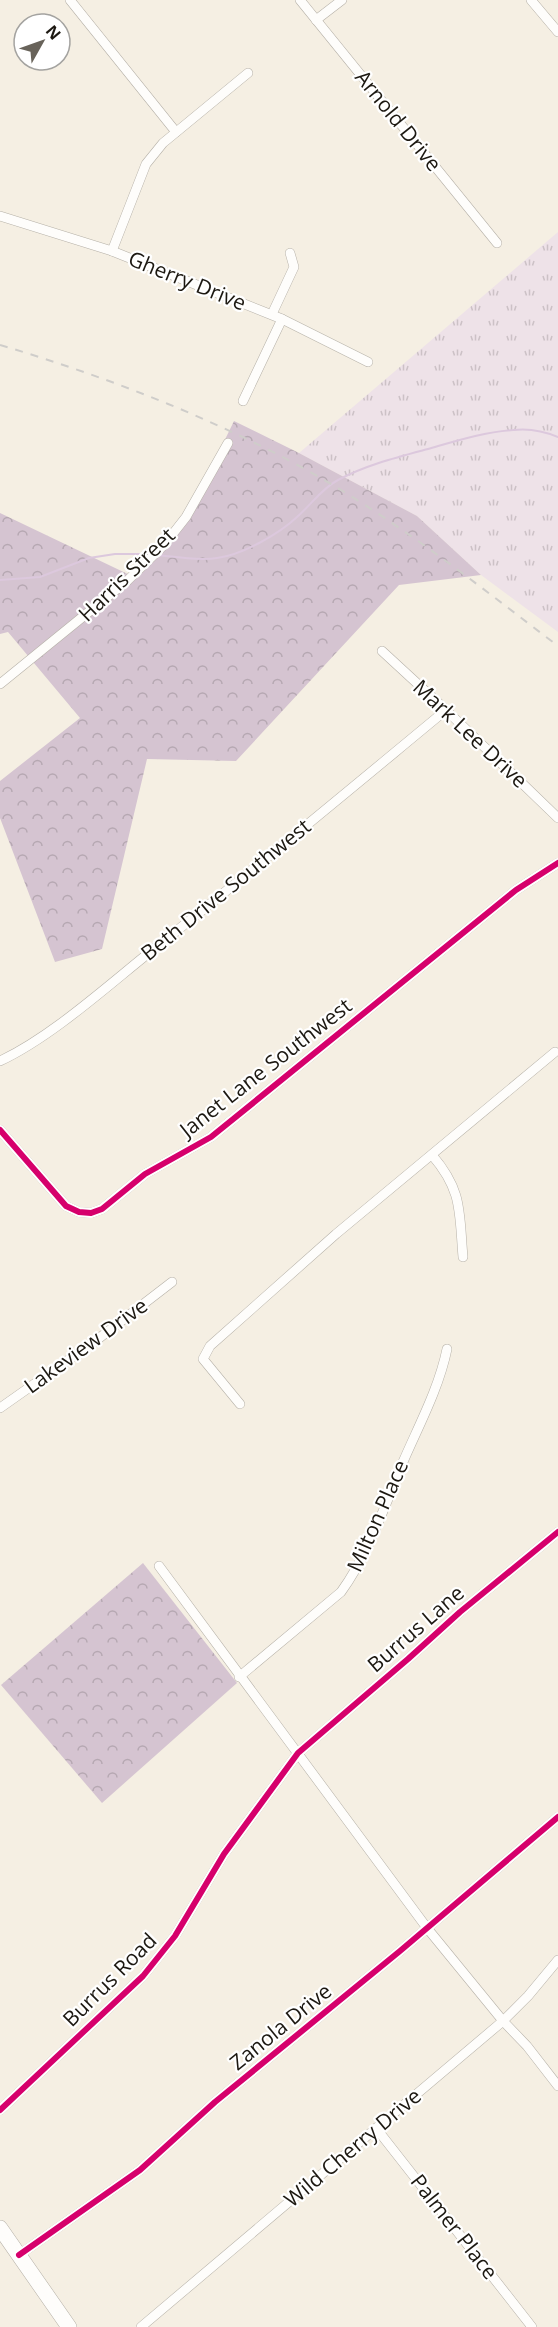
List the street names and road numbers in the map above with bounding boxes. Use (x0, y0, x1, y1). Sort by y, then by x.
street label: Arnold Drive (349, 64, 448, 177)
street label: Gherry Drive (124, 244, 250, 316)
street label: Harris Street (72, 521, 181, 627)
street label: Mark Lee Drive (407, 673, 534, 794)
street label: Beth Drive Southwest (135, 812, 316, 966)
street label: Janet Lane Southwest (172, 991, 357, 1144)
street label: Lakeview Drive (18, 1291, 153, 1399)
street label: Milton Place (340, 1455, 414, 1576)
street label: Burrus Lane (361, 1579, 470, 1678)
street label: Burrus Road (56, 1926, 162, 2032)
street label: Zanola Drive (224, 1977, 337, 2076)
street label: Wild Cherry Drive (278, 2082, 427, 2213)
street label: Palmer Place (405, 2168, 505, 2285)

